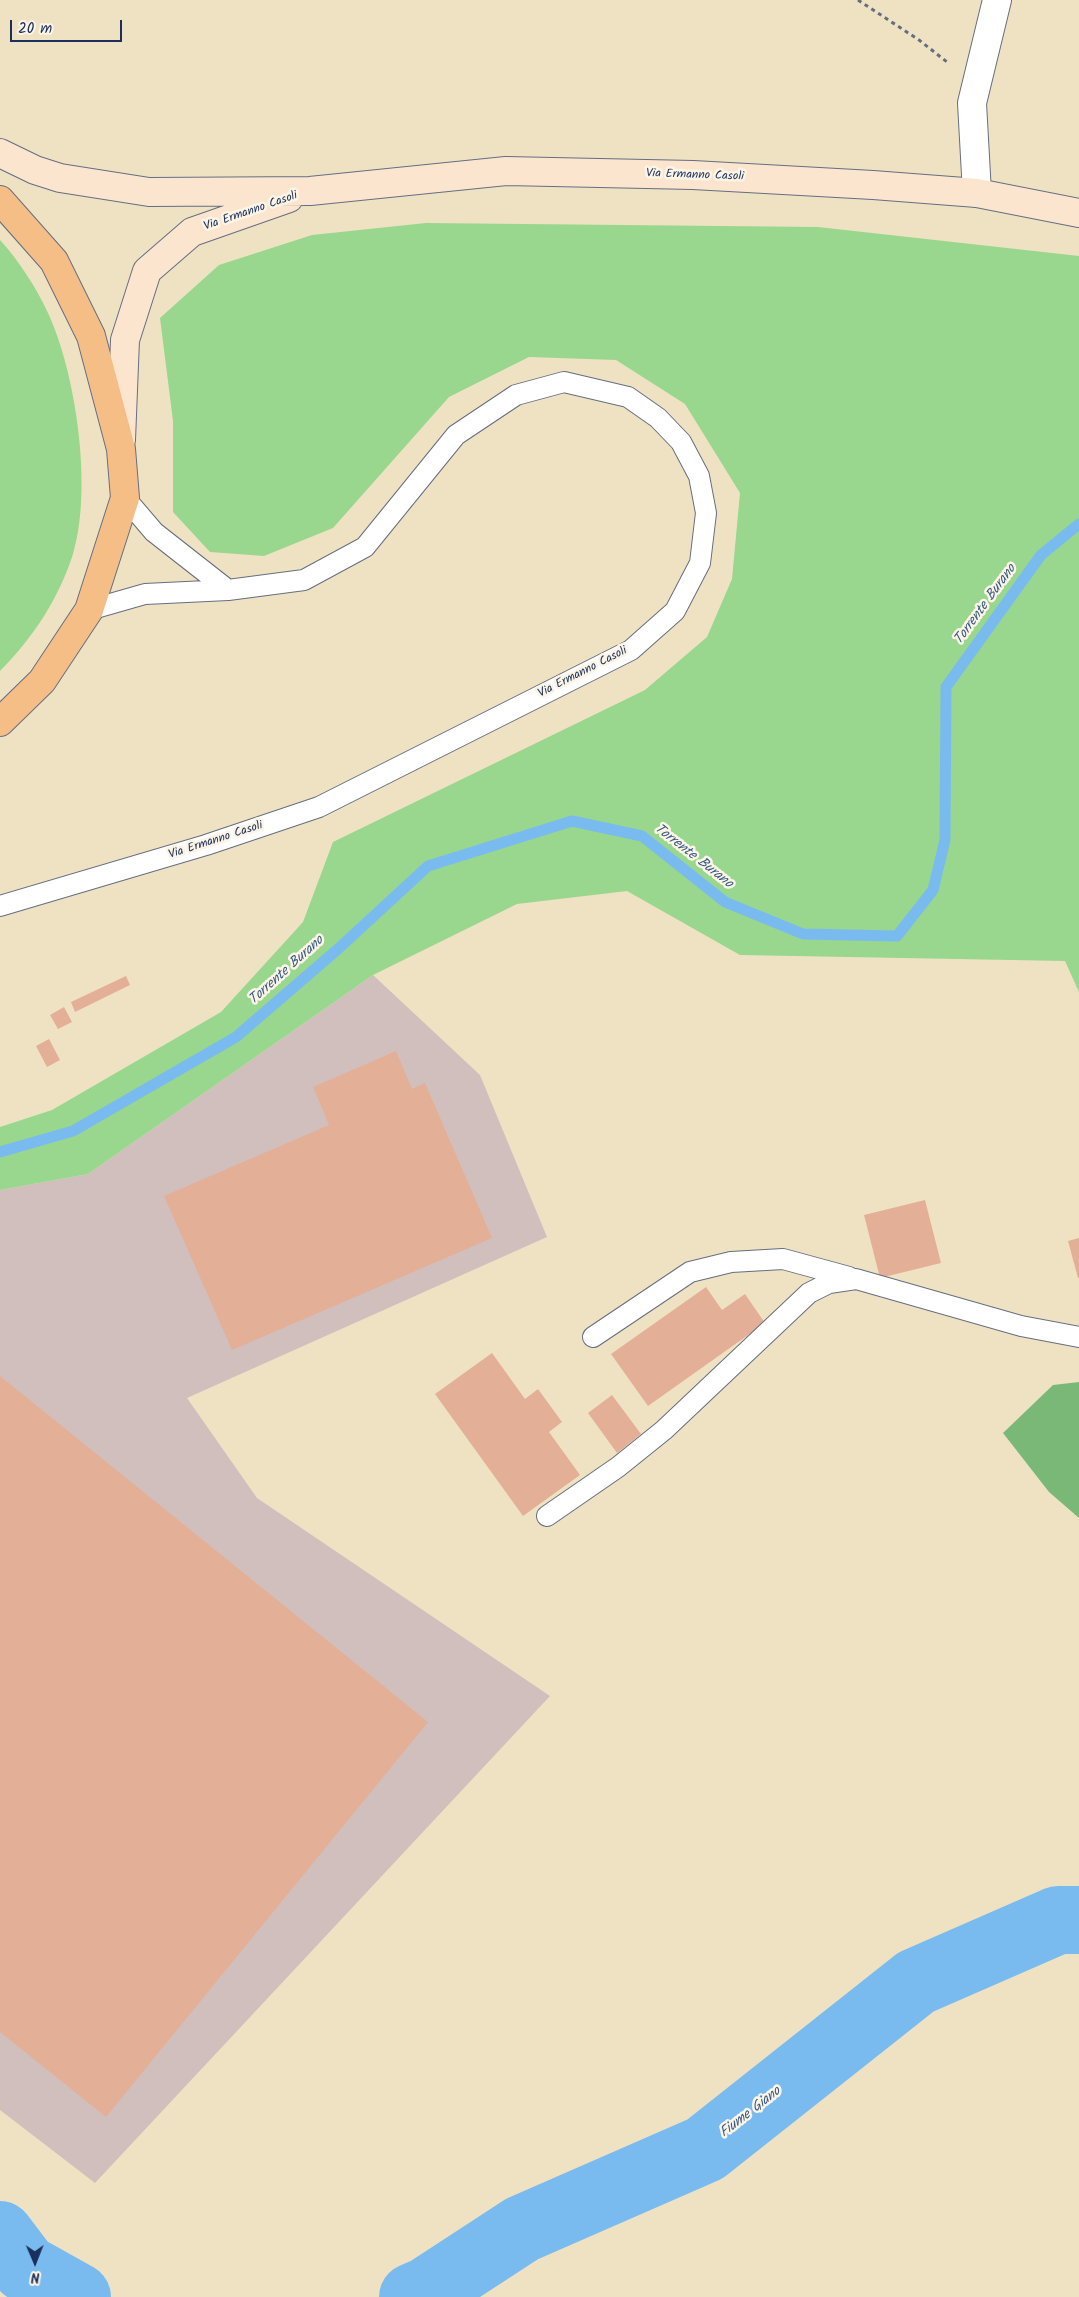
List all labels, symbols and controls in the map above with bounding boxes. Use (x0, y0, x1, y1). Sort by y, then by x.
scale bar (12, 10, 125, 42)
text: 20 m (18, 17, 52, 41)
street label: Via Ermanno Casoli (646, 167, 744, 185)
street label: Via Ermanno Casoli (202, 189, 300, 235)
water label: Torrente Burano (951, 562, 1021, 648)
street label: Via Ermanno Casoli (536, 644, 630, 702)
street label: Via Ermanno Casoli (167, 819, 265, 863)
water label: Torrente Burano (650, 821, 736, 893)
water label: Torrente Burano (246, 933, 328, 1009)
water label: Fiume Giano (717, 2084, 785, 2142)
north arrow (10, 2237, 60, 2287)
text: N (31, 2266, 40, 2288)

